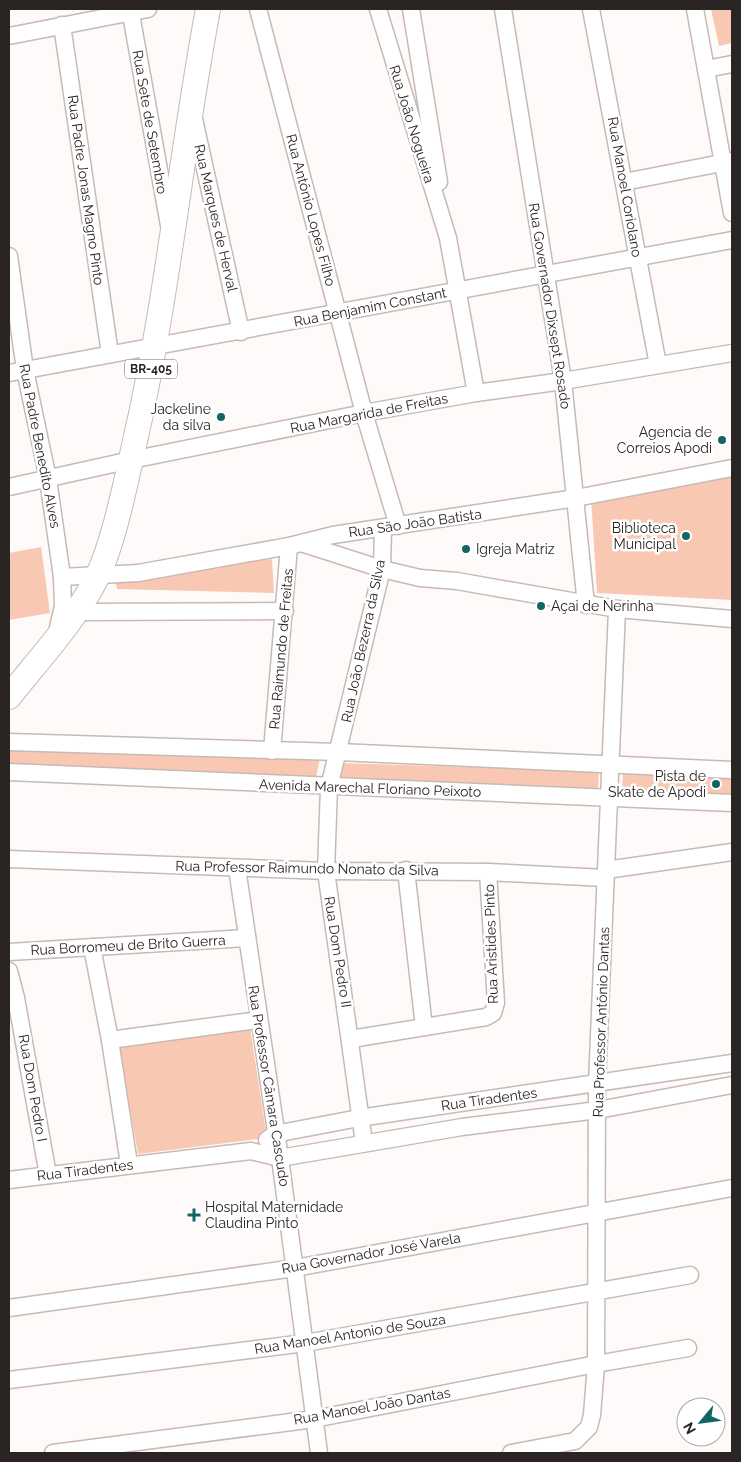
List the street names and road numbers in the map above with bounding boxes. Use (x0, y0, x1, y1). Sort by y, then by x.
street label: Rua Sete de Setembro (129, 49, 171, 195)
street label: Rua João Nogueira (386, 63, 438, 185)
street label: Rua Padre Jonas Magno Pinto (65, 94, 107, 286)
street label: Rua Manoel Coriolano (605, 116, 645, 258)
street label: Rua Antônio Lopes Filho (283, 132, 339, 288)
street label: Rua Marques de Herval (191, 143, 241, 294)
street label: Rua Governador Dixsept Rosado (526, 202, 574, 410)
street label: Rua Benjamim Constant (292, 284, 448, 330)
road number: BR-405 (125, 359, 177, 378)
street label: Rua Padre Benedito Alves (16, 363, 64, 530)
street label: Rua Margarida de Freitas (289, 390, 450, 436)
street label: Rua São João Batista (347, 506, 483, 540)
street label: Rua João Bezerra da Silva (338, 558, 388, 724)
street label: Rua Raimundo de Freitas (266, 568, 296, 730)
street label: Avenida Marechal Floriano Peixoto (259, 776, 481, 800)
street label: Rua Professor Raimundo Nonato da Silva (175, 858, 439, 878)
street label: Rua Aristides Pinto (481, 884, 501, 1004)
street label: Rua Dom Pedro II (321, 895, 355, 1009)
street label: Rua Professor Antônio Dantas (590, 926, 612, 1118)
street label: Rua Borromeu de Brito Guerra (30, 932, 226, 958)
street label: Rua Professor Câmara Cascudo (245, 984, 293, 1188)
street label: Rua Dom Pedro I (16, 1033, 50, 1143)
street label: Rua Tiradentes (440, 1084, 538, 1114)
street label: Rua Tiradentes (36, 1156, 134, 1184)
street label: Rua Governador José Varela (280, 1229, 462, 1277)
street label: Rua Manoel Antonio de Souza (253, 1311, 447, 1357)
street label: Rua Manoel João Dantas (292, 1384, 452, 1428)

